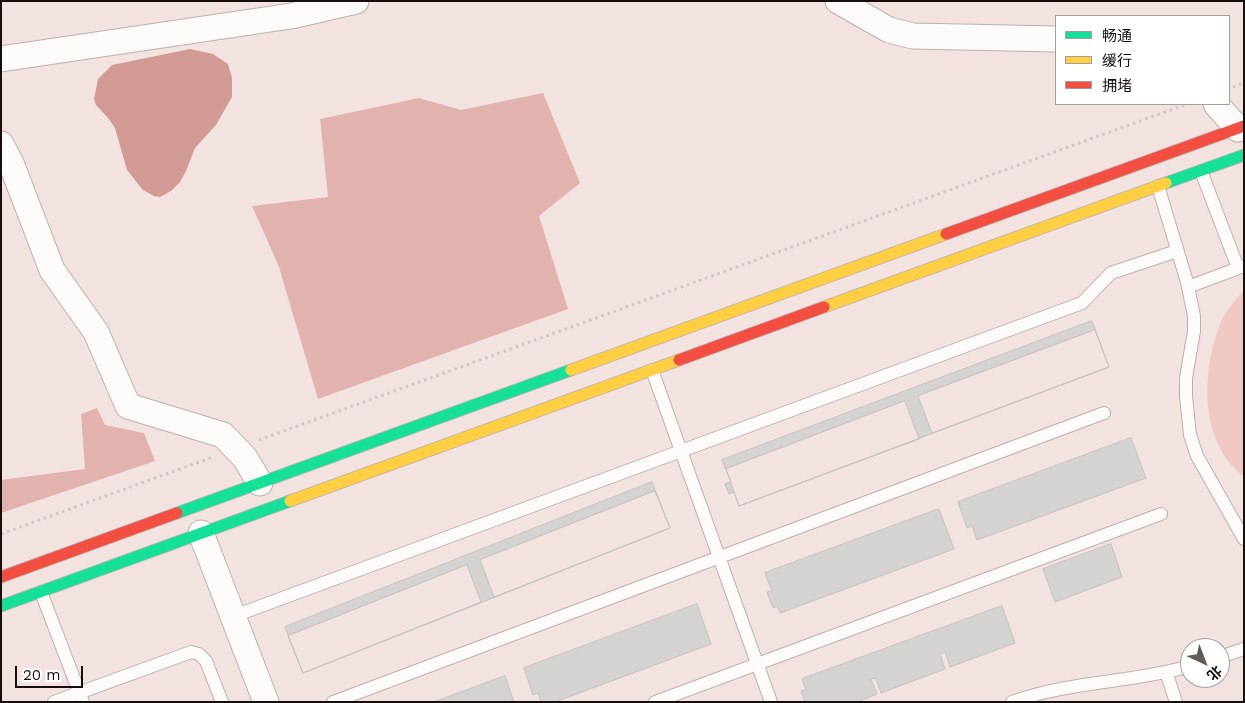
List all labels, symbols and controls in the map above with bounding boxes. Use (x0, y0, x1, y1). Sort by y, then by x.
legend (1055, 15, 1230, 105)
text: 畅通 (1102, 27, 1132, 45)
text: 缓行 (1102, 52, 1132, 70)
text: 拥堵 (1102, 77, 1132, 95)
north arrow (1180, 638, 1230, 688)
scale bar (18, 656, 85, 688)
text: 北 (1204, 663, 1225, 684)
text: 20 m (23, 666, 61, 684)

